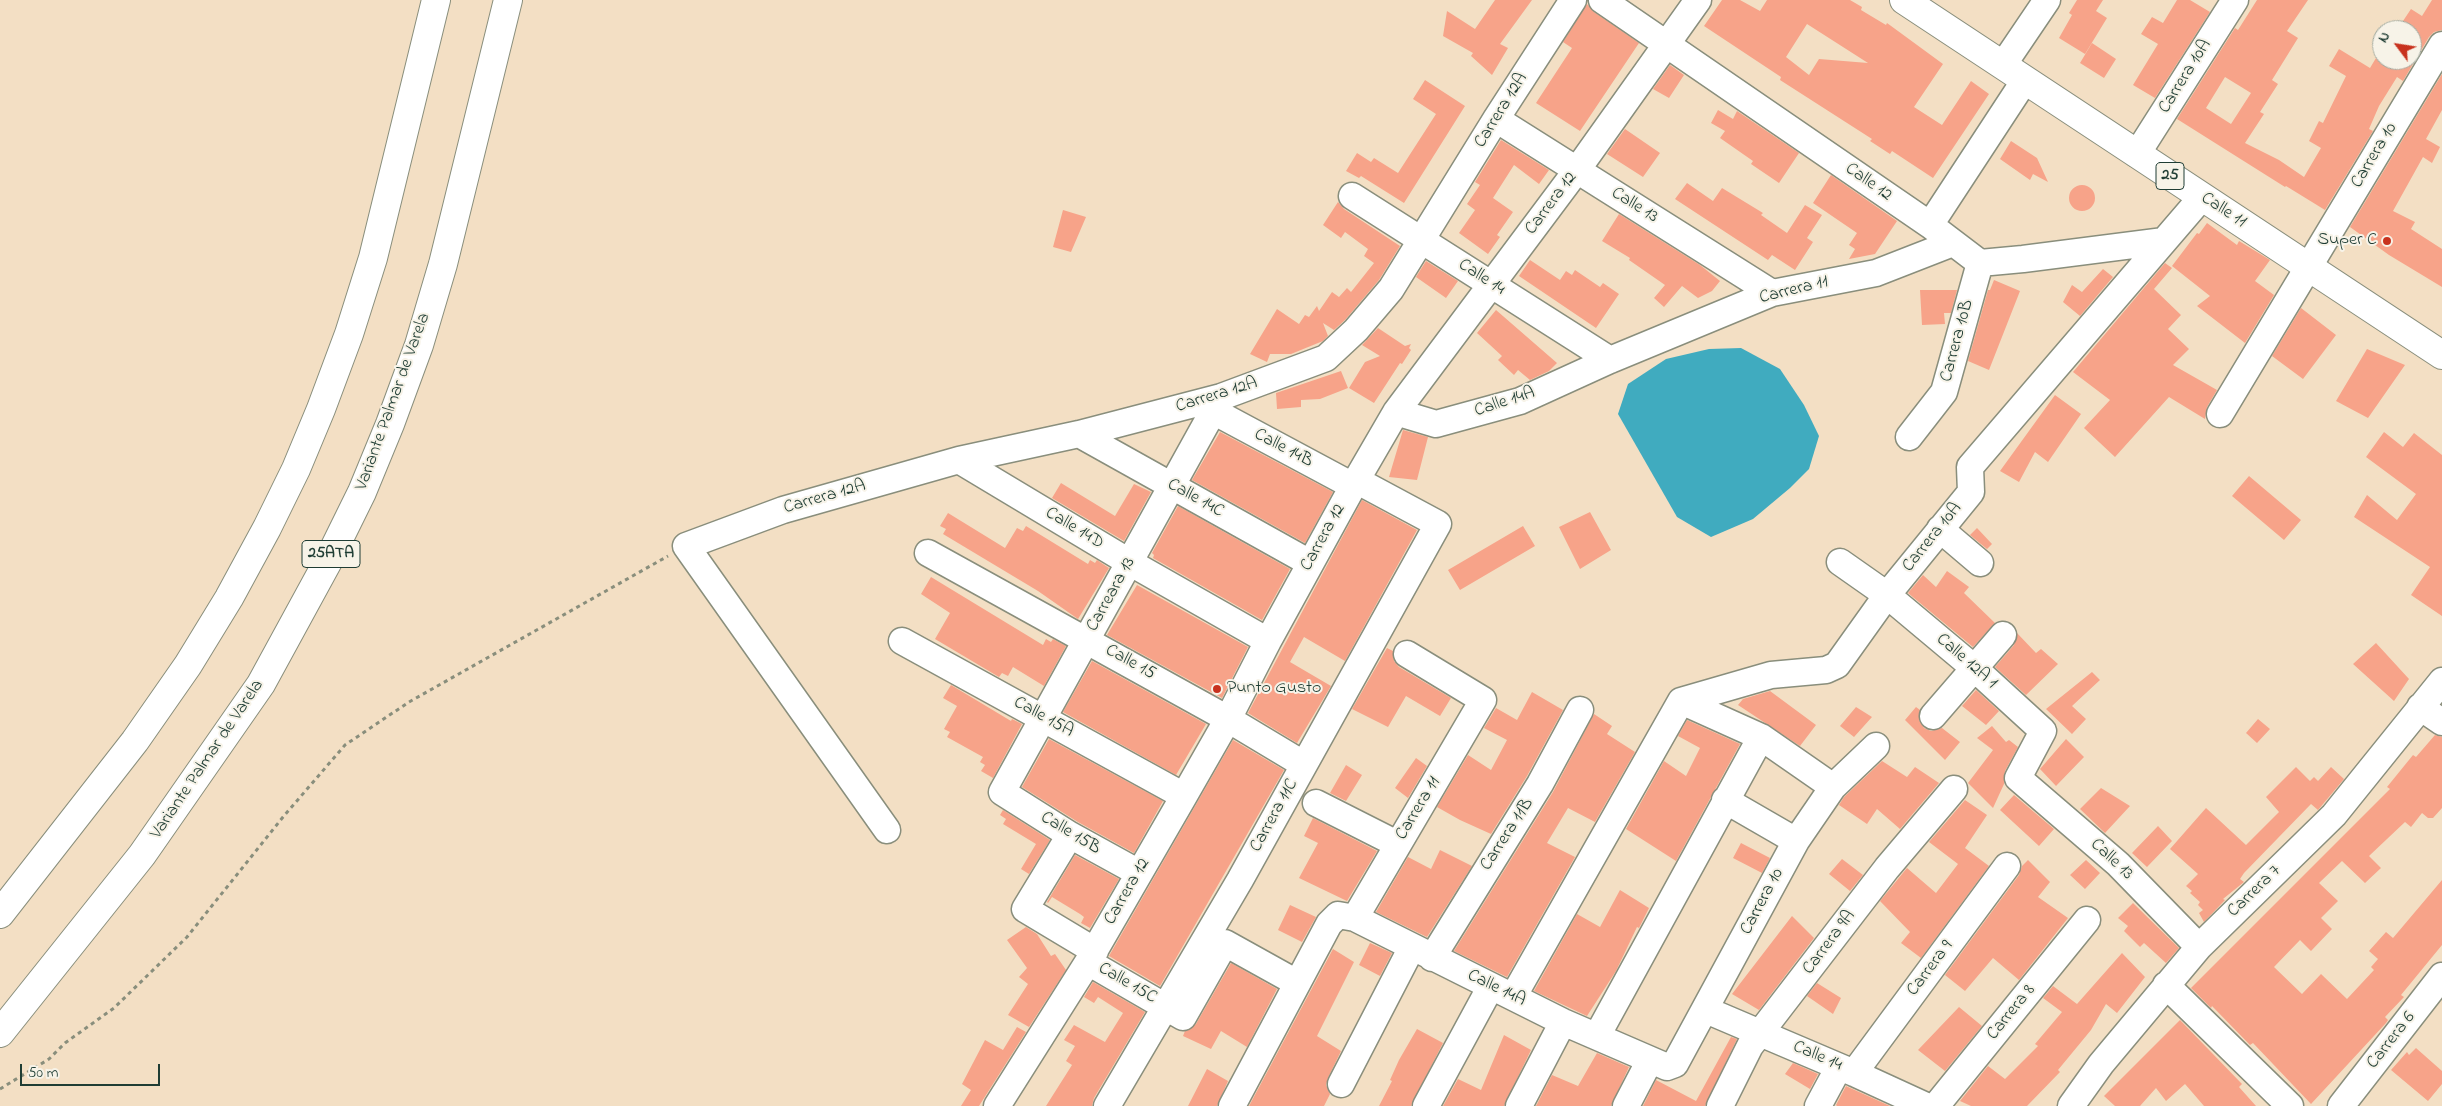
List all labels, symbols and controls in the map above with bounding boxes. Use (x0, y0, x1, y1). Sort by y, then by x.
north arrow (2372, 20, 2422, 70)
text: N (2373, 28, 2396, 47)
street label: Carrera 10A (2155, 36, 2217, 118)
street label: Carrera 12A (1470, 69, 1534, 153)
street label: Carrera 10 (2347, 120, 2403, 192)
street label: Calle 12 (1840, 159, 1896, 207)
road number: 25 (2156, 162, 2184, 190)
street label: Carrera 12 (1521, 168, 1583, 240)
street label: Calle 13 (1606, 183, 1662, 229)
street label: Calle 11 (2196, 188, 2250, 234)
place label: Super C (2317, 230, 2377, 252)
marker: Super C (2381, 235, 2393, 247)
street label: Calle 14 (1454, 255, 1508, 301)
street label: Carrera 11 (1757, 272, 1831, 310)
street label: Carrera 10B (1937, 298, 1979, 384)
street label: Variante Palmar de Varela (352, 310, 436, 494)
street label: Carrera 12A (1173, 373, 1261, 419)
street label: Calle 14A (1472, 383, 1538, 423)
street label: Calle 14B (1250, 425, 1316, 473)
street label: Calle 14C (1163, 475, 1227, 523)
street label: Carrera 12A (781, 476, 869, 520)
street label: Carrera 10A (1898, 499, 1968, 577)
street label: Carrera 12 (1297, 501, 1351, 575)
street label: Calle 14D (1041, 503, 1107, 555)
road number: 25ATA (302, 540, 360, 568)
street label: Carreara 13 (1083, 554, 1141, 636)
street label: Calle 12A 1 (1931, 630, 2001, 694)
street label: Calle 15 (1101, 640, 1159, 686)
street label: Variante Palmar de Varela (147, 676, 269, 844)
place label: Punto Gusto (1227, 678, 1321, 700)
marker: Punto Gusto (1211, 683, 1223, 695)
street label: Calle 15A (1009, 693, 1077, 743)
street label: Carrera 11 (1392, 773, 1446, 845)
street label: Carrera 11C (1246, 776, 1304, 856)
street label: Carrera 11B (1477, 795, 1539, 875)
street label: Calle 15B (1036, 808, 1104, 860)
street label: Calle 13 (2085, 835, 2137, 885)
street label: Carrera 12 (1100, 855, 1156, 929)
street label: Carrera 7 (2224, 861, 2286, 923)
street label: Carrera 10 (1737, 865, 1789, 939)
street label: Carrera 9A (1799, 906, 1861, 980)
street label: Carrera 9 (1903, 937, 1959, 1001)
street label: Calle 15C (1094, 959, 1160, 1009)
street label: Calle 14A (1463, 966, 1529, 1012)
street label: Carrera 8 (1983, 981, 2041, 1045)
street label: Carrera 6 (2363, 1008, 2421, 1074)
street label: Calle 14 (1789, 1037, 1845, 1077)
scale bar (22, 1054, 162, 1086)
text: 50 m (28, 1062, 58, 1084)

